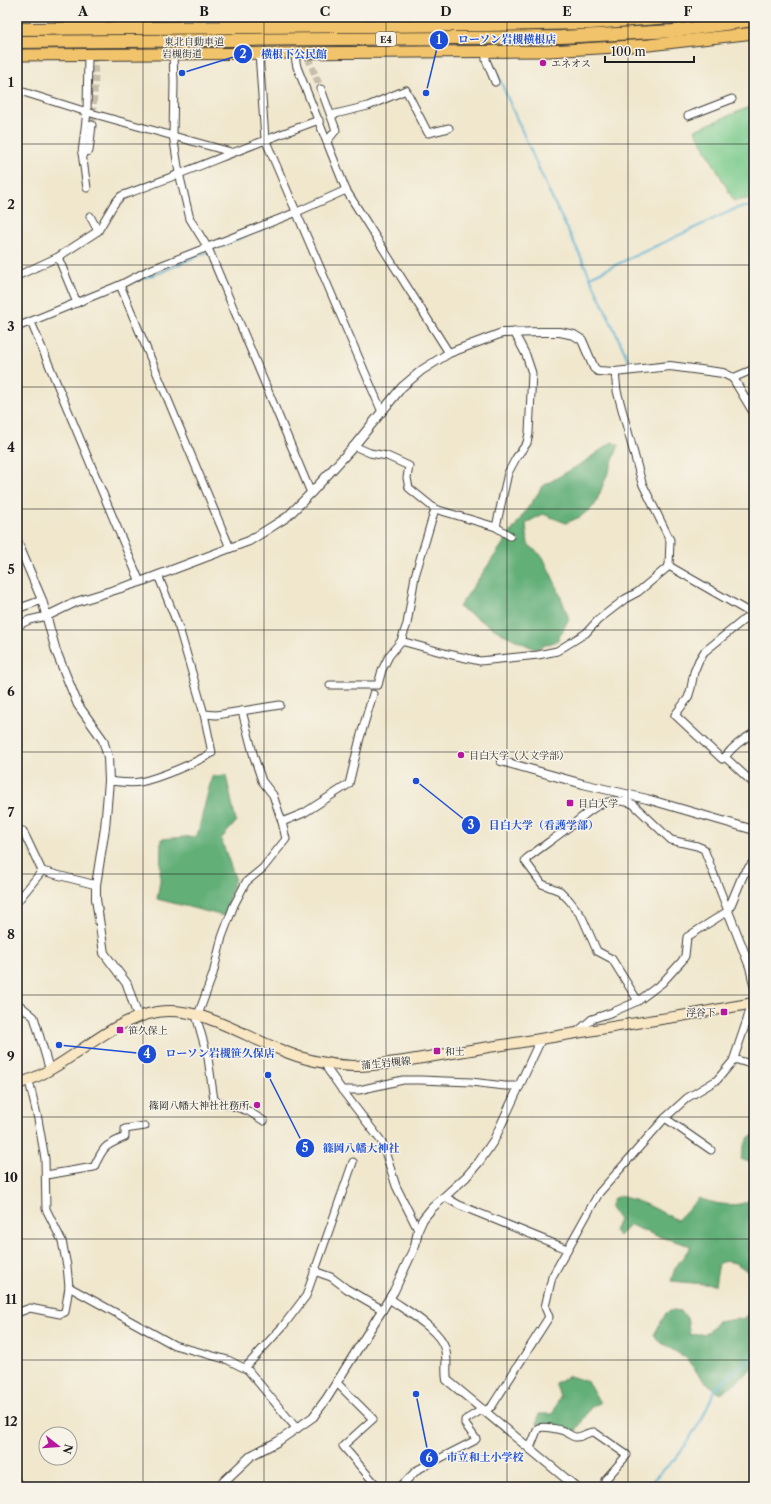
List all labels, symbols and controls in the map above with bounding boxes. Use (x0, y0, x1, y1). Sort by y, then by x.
text: A (77, 3, 89, 19)
text: B (199, 3, 209, 19)
text: C (320, 3, 330, 19)
text: D (440, 3, 452, 19)
text: E (562, 3, 572, 19)
text: F (684, 3, 693, 19)
callout: ローソン岩槻横根店 (429, 28, 564, 51)
road number: E4 (376, 32, 396, 46)
text: 1 (436, 32, 442, 47)
text: ローソン岩槻横根店 (458, 32, 556, 46)
street label: 東北自動車道 (164, 35, 224, 48)
scale bar (605, 38, 694, 64)
callout: 横根下公民館 (233, 42, 335, 65)
text: 100 m (611, 44, 646, 59)
text: 2 (239, 46, 247, 61)
street label: 岩槻街道 (162, 47, 202, 61)
text: 横根下公民館 (261, 47, 327, 61)
place label: エネオス (551, 57, 591, 70)
marker: エネオス (538, 58, 548, 68)
text: 1 (8, 74, 14, 90)
text: 2 (7, 196, 15, 212)
text: 3 (7, 318, 15, 334)
text: 4 (7, 439, 15, 455)
text: 5 (7, 561, 15, 577)
text: 6 (7, 683, 15, 699)
place label: 目白大学（人文学部） (469, 749, 569, 762)
marker: 目白大学（人文学部） (456, 750, 466, 760)
place label: 目白大学 (578, 797, 618, 810)
marker: 目白大学 (565, 798, 575, 808)
text: 7 (8, 804, 15, 820)
callout: 目白大学（看護学部） (461, 813, 607, 836)
text: 3 (468, 817, 475, 832)
text: 目白大学（看護学部） (489, 818, 599, 832)
text: 8 (7, 926, 15, 942)
place label: 浮谷下 (686, 1006, 716, 1019)
marker: 浮谷下 (719, 1007, 729, 1017)
place label: 笹久保上 (128, 1024, 168, 1037)
marker: 笹久保上 (115, 1025, 125, 1035)
callout: ローソン岩槻笹久保店 (137, 1042, 283, 1065)
place label: 和土 (445, 1045, 465, 1058)
text: 4 (143, 1046, 151, 1061)
text: ローソン岩槻笹久保店 (165, 1046, 275, 1060)
marker: 和土 (432, 1046, 442, 1056)
text: 9 (7, 1048, 15, 1064)
street label: 蒲生岩槻線 (360, 1054, 412, 1072)
place label: 篠岡八幡大神社社務所 (149, 1099, 249, 1112)
marker: 篠岡八幡大神社社務所 (252, 1100, 262, 1110)
callout: 篠岡八幡大神社 (295, 1137, 408, 1160)
text: 5 (302, 1140, 309, 1155)
text: 篠岡八幡大神社 (323, 1141, 400, 1155)
text: 10 (4, 1169, 18, 1185)
text: 11 (5, 1291, 17, 1307)
text: 12 (4, 1413, 18, 1429)
north arrow (38, 1426, 78, 1466)
text: N (59, 1442, 76, 1456)
callout: 市立和土小学校 (419, 1446, 532, 1469)
text: 6 (425, 1450, 433, 1465)
text: 市立和土小学校 (447, 1450, 524, 1464)

